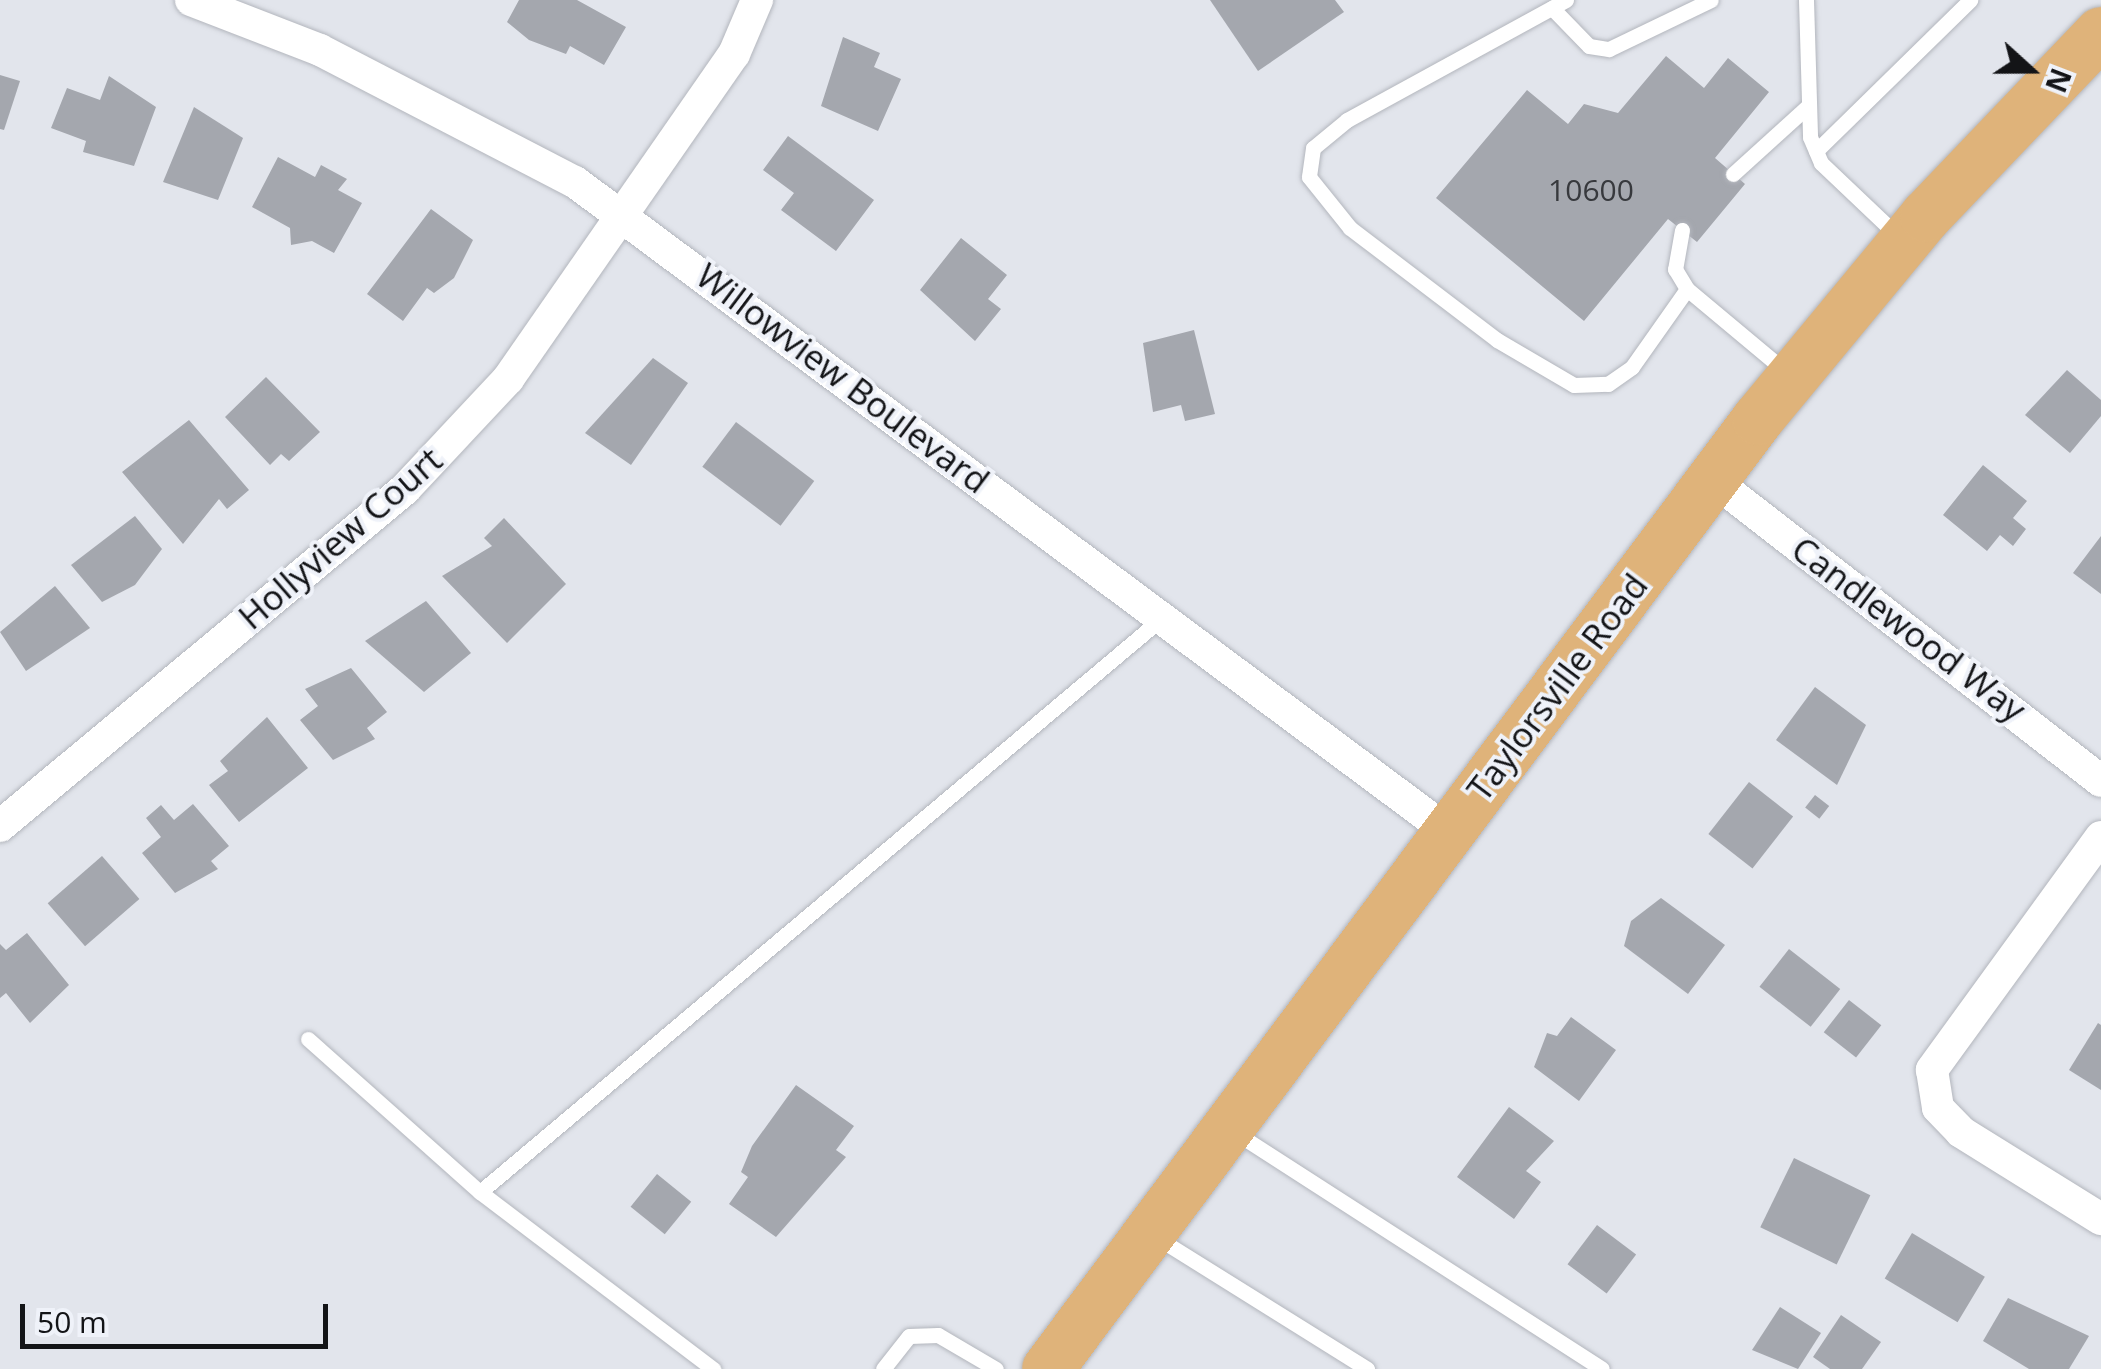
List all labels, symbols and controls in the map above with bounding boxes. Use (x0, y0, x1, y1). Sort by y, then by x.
north arrow (1981, 20, 2081, 120)
text: N (2037, 63, 2081, 98)
house number: 10600 (1548, 172, 1634, 208)
street label: Willowview Boulevard (688, 254, 998, 502)
street label: Hollyview Court (230, 438, 450, 638)
street label: Candlewood Way (1784, 527, 2034, 731)
street label: Taylorsville Road (1458, 565, 1656, 809)
scale bar (25, 1284, 332, 1346)
text: 50 m (37, 1301, 107, 1342)

